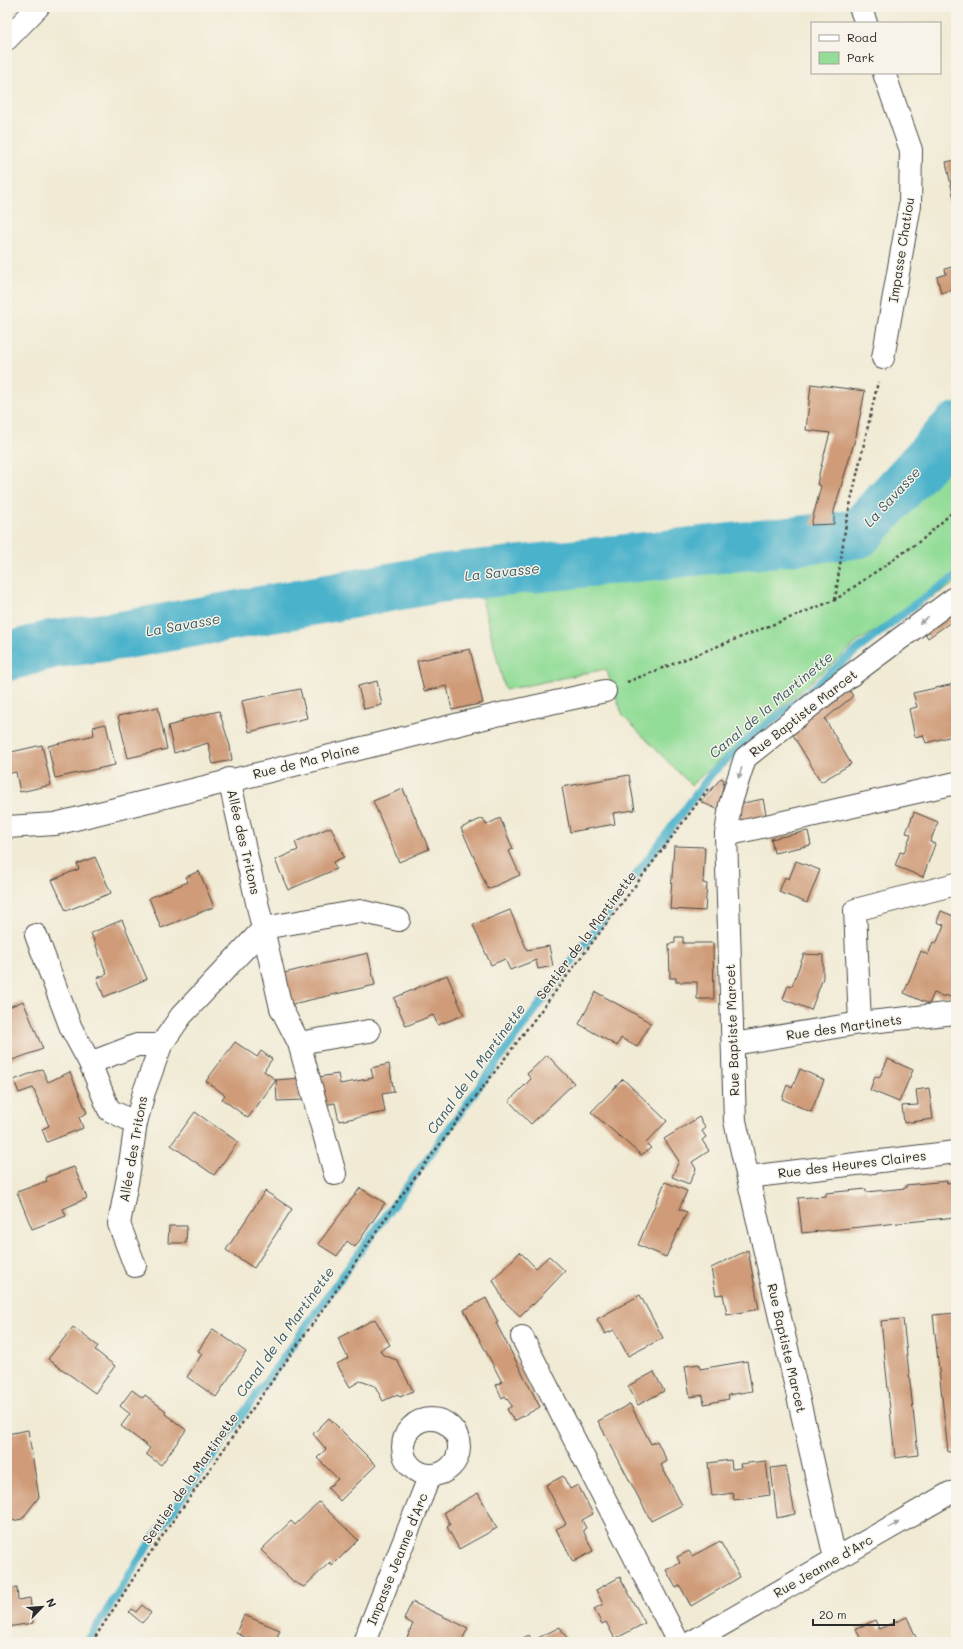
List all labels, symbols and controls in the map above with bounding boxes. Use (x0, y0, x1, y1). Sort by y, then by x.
legend (811, 22, 941, 74)
text: Road (847, 29, 877, 45)
text: Park (847, 49, 874, 65)
street label: Impasse Chatiou (884, 196, 917, 304)
water label: La Savasse (859, 463, 924, 531)
water label: La Savasse (463, 558, 541, 585)
water label: La Savasse (144, 609, 222, 640)
one-way arrow (919, 616, 930, 624)
water label: Canal de la Martinette (705, 647, 837, 762)
street label: Rue Baptiste Marcet (745, 665, 860, 760)
street label: Rue de Ma Plaine (251, 739, 361, 782)
one-way arrow (737, 767, 743, 779)
street label: Allée des Tritons (224, 788, 265, 896)
street label: Sentier de la Martinette (532, 867, 639, 1002)
street label: Rue Baptiste Marcet (721, 963, 742, 1096)
water label: Canal de la Martinette (422, 1000, 529, 1138)
street label: Rue des Martinets (785, 1010, 903, 1043)
street label: Allée des Tritons (115, 1095, 150, 1203)
street label: Rue des Heures Claires (777, 1146, 927, 1181)
water label: Canal de la Martinette (231, 1263, 338, 1401)
street label: Rue Baptiste Marcet (764, 1282, 811, 1414)
street label: Sentier de la Martinette (138, 1409, 241, 1547)
street label: Impasse Jeanne d'Arc (362, 1490, 431, 1627)
one-way arrow (888, 1522, 900, 1529)
street label: Rue Jeanne d'Arc (770, 1530, 876, 1601)
north arrow (22, 1587, 62, 1627)
text: N (43, 1596, 60, 1610)
scale bar (813, 1601, 894, 1627)
text: 20 m (819, 1606, 847, 1622)

